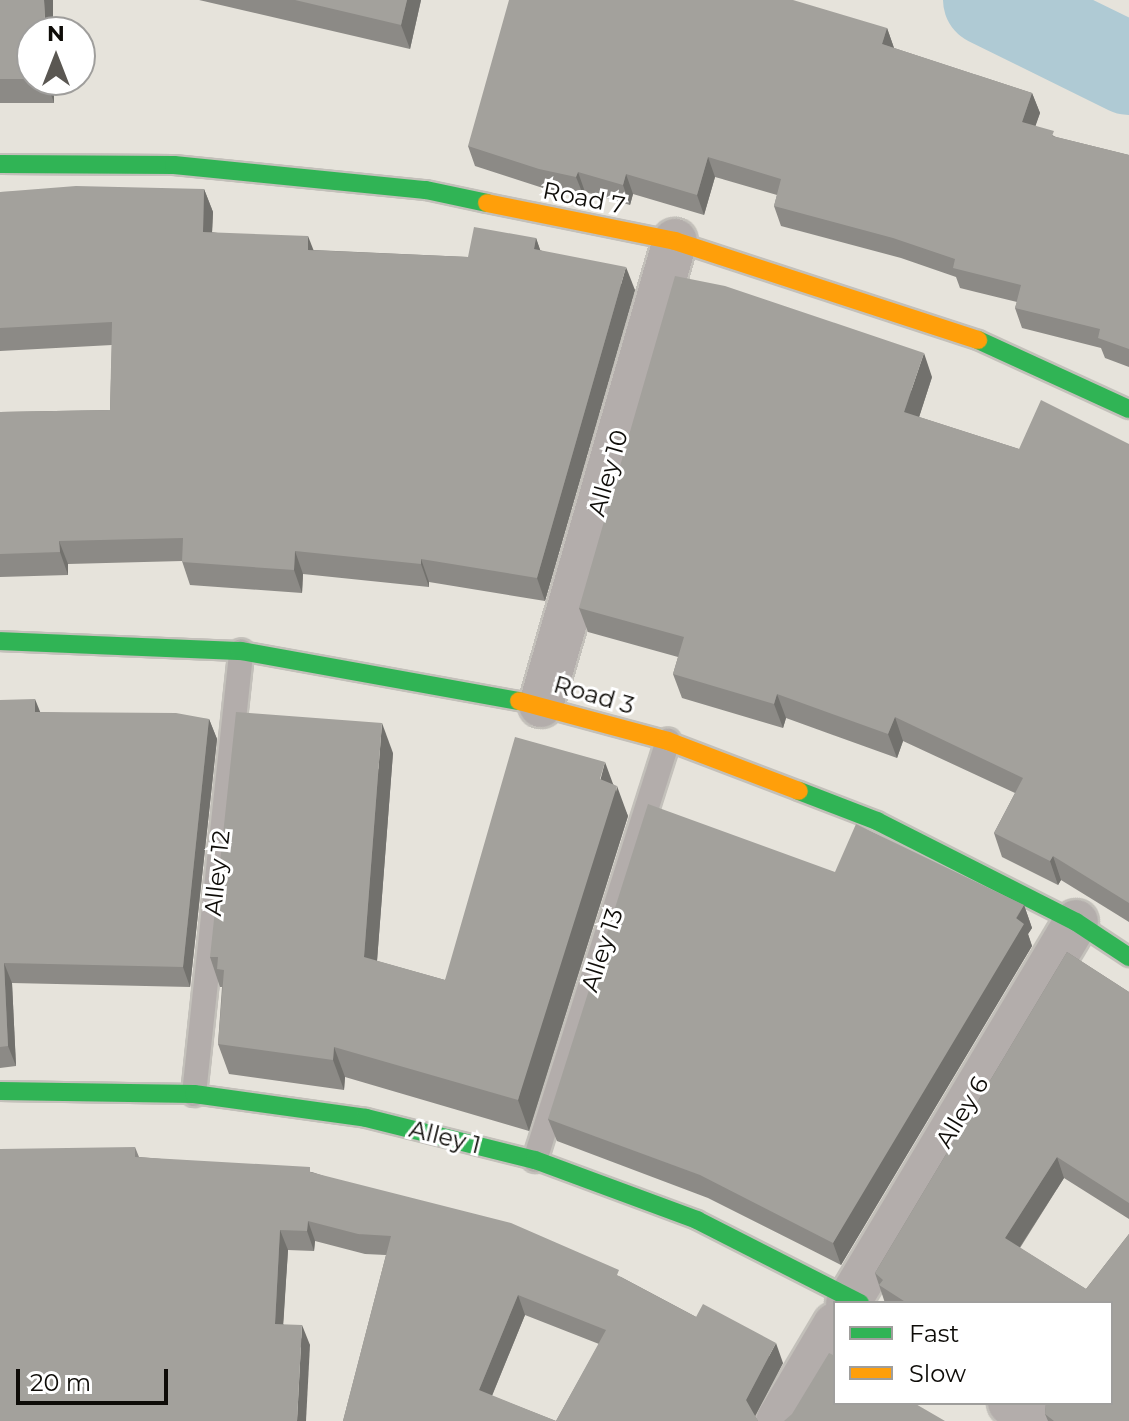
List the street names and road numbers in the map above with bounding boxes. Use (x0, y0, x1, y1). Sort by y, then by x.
street label: Road 7 (540, 176, 628, 220)
street label: Alley 10 (582, 427, 634, 519)
street label: Road 3 (550, 670, 638, 720)
street label: Alley 12 (198, 829, 236, 917)
street label: Alley 13 (575, 905, 629, 995)
street label: Alley 6 (929, 1071, 995, 1153)
street label: Alley 1 (406, 1114, 484, 1160)

